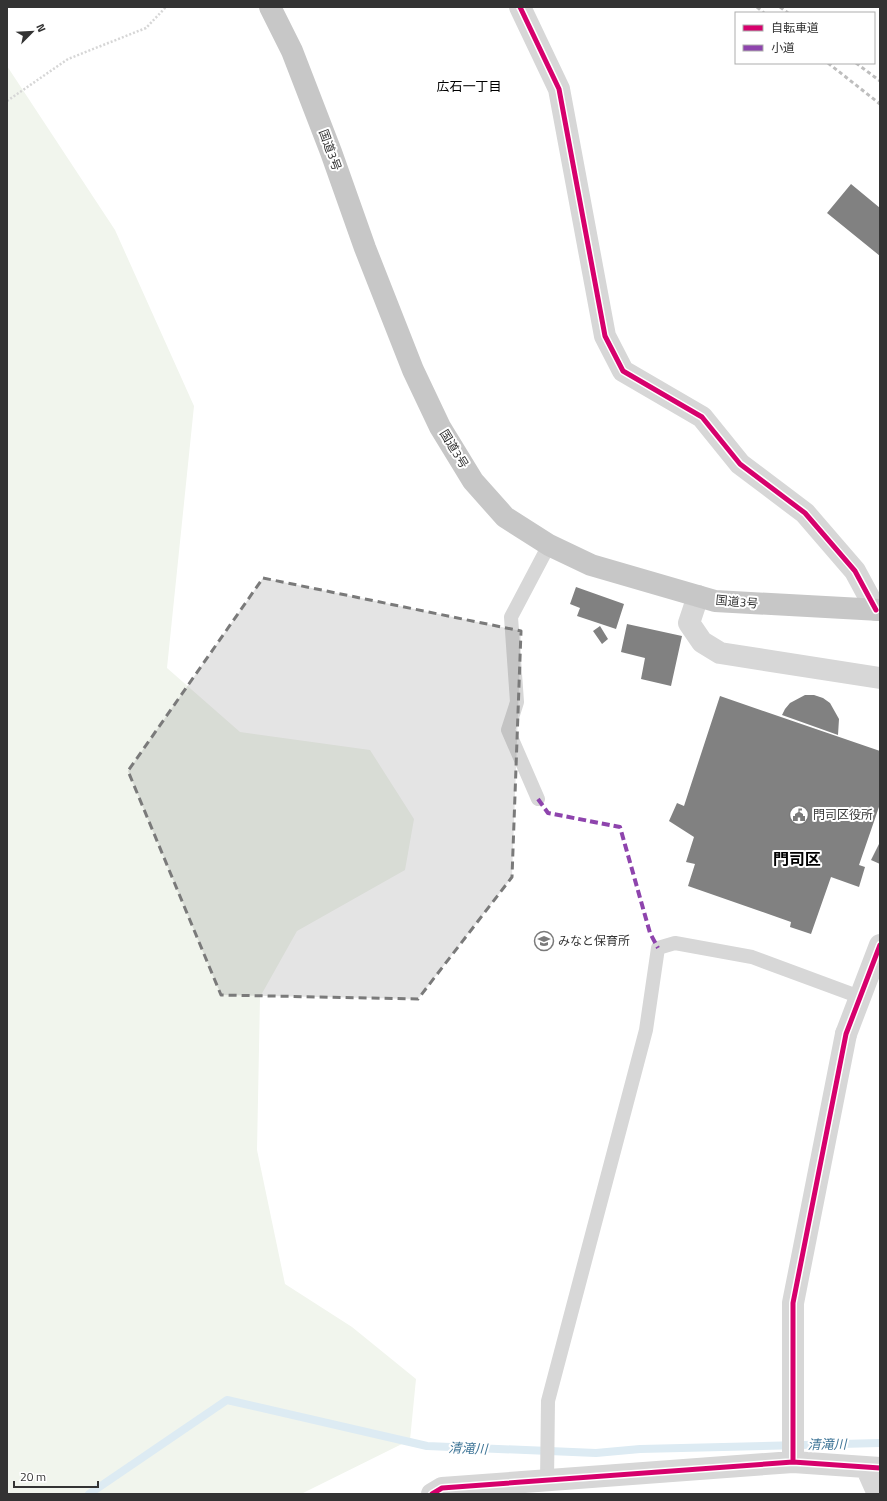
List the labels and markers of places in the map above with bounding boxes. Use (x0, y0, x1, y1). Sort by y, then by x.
public building icon: 門司区役所 (788, 804, 810, 826)
place label: 門司区役所 (813, 805, 873, 824)
school or university icon: みなと保育所 (533, 930, 555, 952)
place label: みなと保育所 (558, 931, 630, 950)

